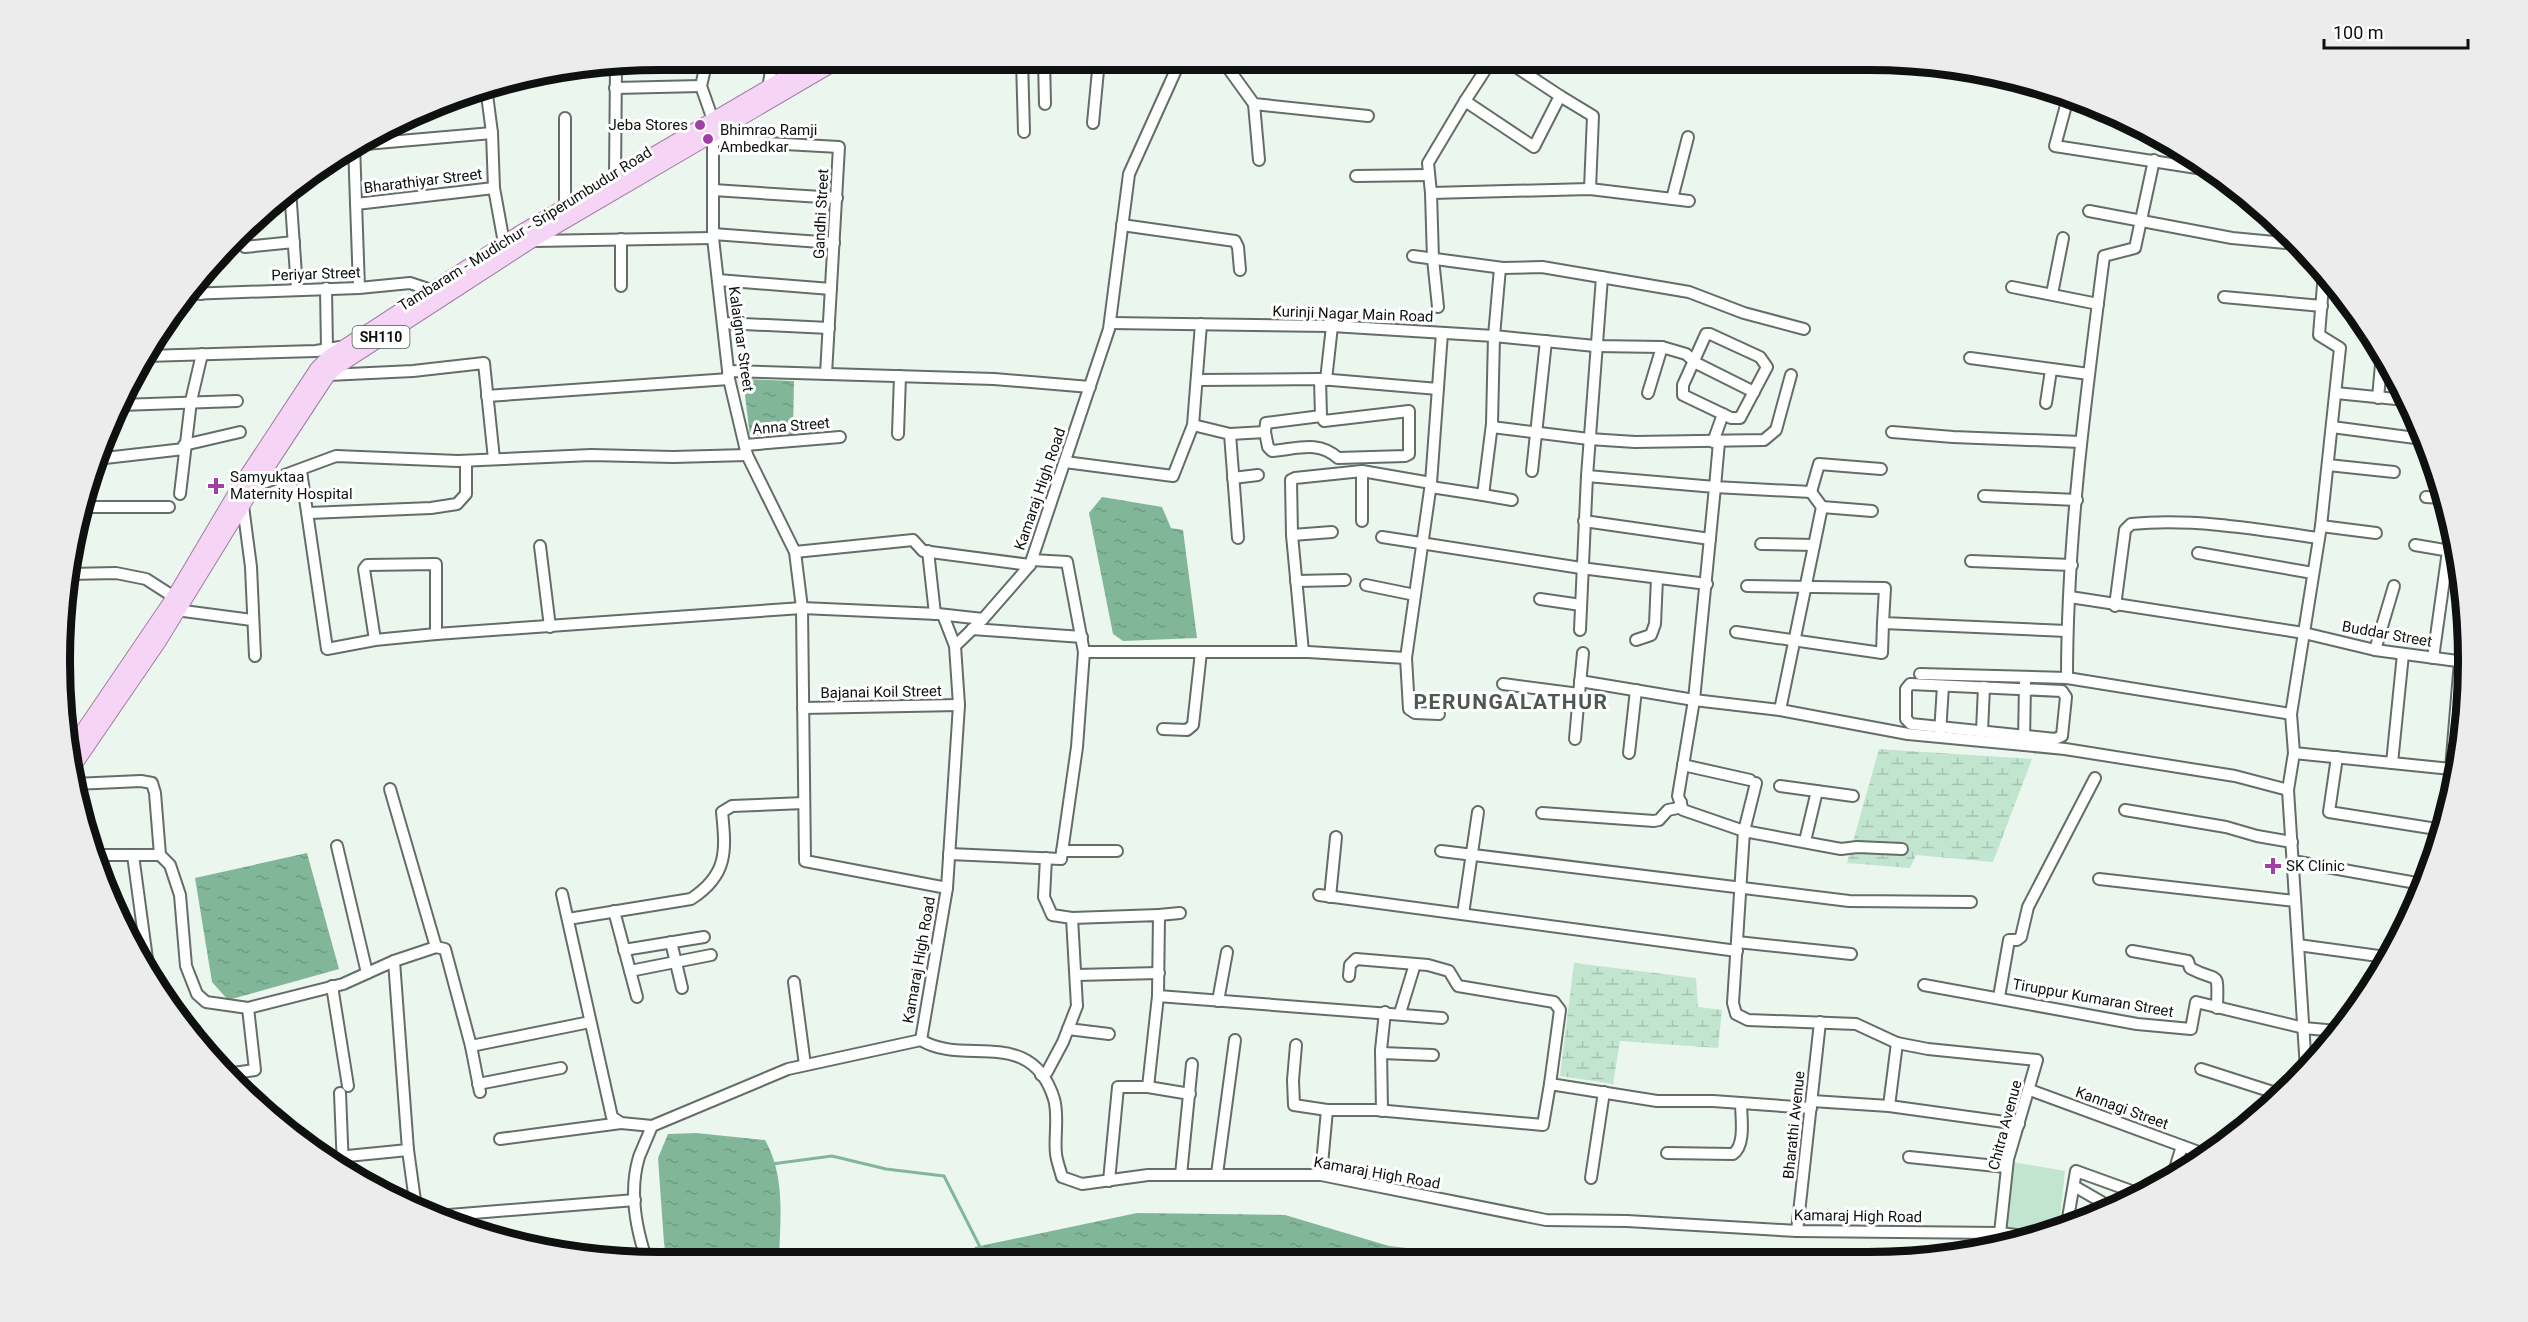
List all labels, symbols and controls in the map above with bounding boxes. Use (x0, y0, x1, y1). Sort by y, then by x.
scale bar (2324, 12, 2468, 50)
text: 100 m (2333, 22, 2384, 43)
place label: Jeba Stores (609, 116, 688, 134)
marker: Jeba Stores (693, 118, 707, 132)
place label: Bhimrao Ramji Ambedkar (720, 121, 817, 156)
marker: Bhimrao Ramji Ambedkar (701, 132, 715, 146)
street label: Tambaram - Mudichur - Sriperumbudur Road (395, 143, 655, 315)
street label: Bharathiyar Street (363, 165, 483, 197)
street label: Gandhi Street (810, 168, 832, 260)
street label: Periyar Street (271, 263, 361, 285)
street label: Kalaignar Street (725, 285, 757, 393)
street label: Kurinji Nagar Main Road (1272, 302, 1434, 326)
road number: SH110 (352, 326, 410, 348)
street label: Anna Street (751, 414, 831, 438)
street label: Kamaraj High Road (1011, 425, 1069, 553)
place label: Samyuktaa Maternity Hospital (230, 468, 353, 503)
marker: Samyuktaa Maternity Hospital (207, 477, 225, 495)
street label: Buddar Street (2341, 617, 2433, 651)
street label: Bajanai Koil Street (820, 682, 942, 702)
district label: PERUNGALATHUR (1414, 690, 1608, 714)
marker: SK Clinic (2264, 857, 2282, 875)
place label: SK Clinic (2286, 857, 2345, 875)
street label: Kamaraj High Road (899, 895, 939, 1025)
street label: Tiruppur Kumaran Street (2011, 975, 2175, 1021)
street label: Bharathi Avenue (1779, 1070, 1809, 1180)
street label: Chitra Avenue (1984, 1078, 2026, 1172)
street label: Kannagi Street (2073, 1083, 2171, 1133)
street label: Kamaraj High Road (1312, 1153, 1442, 1193)
street label: Kamaraj High Road (1794, 1206, 1922, 1226)

